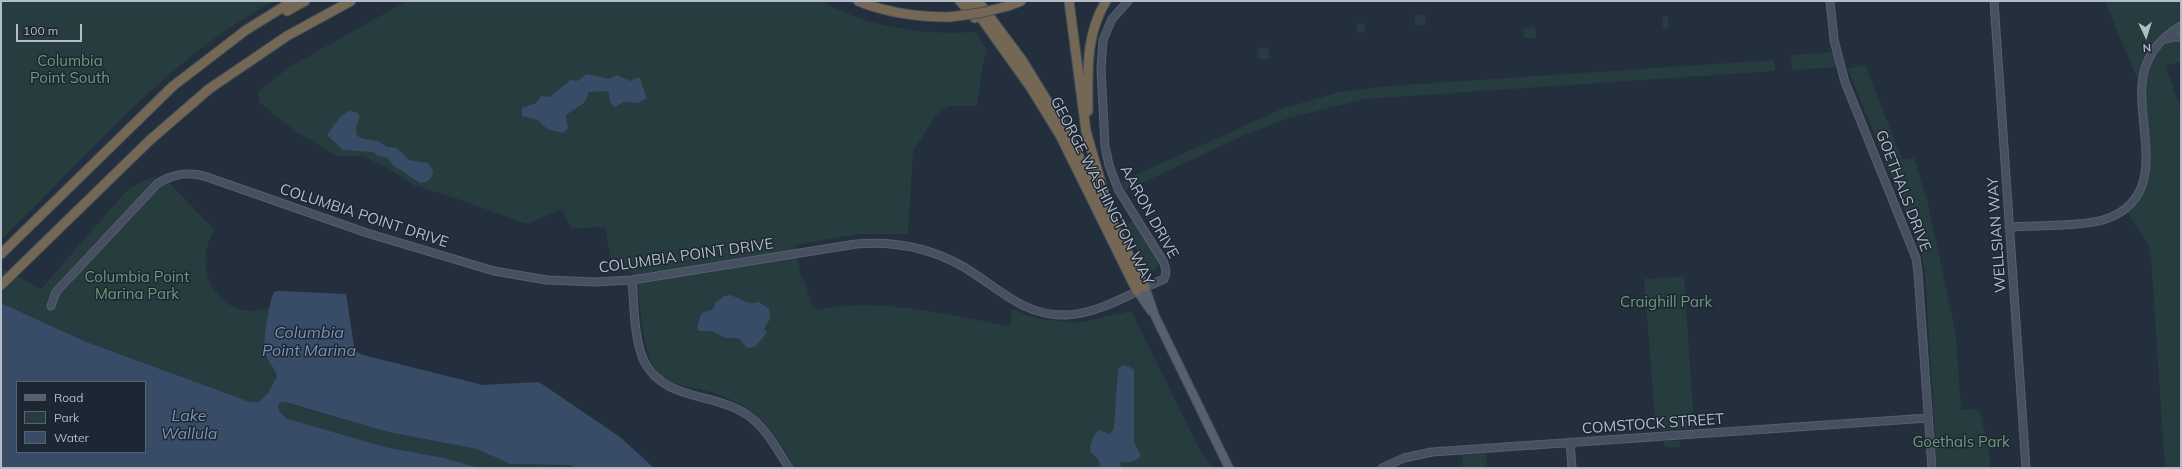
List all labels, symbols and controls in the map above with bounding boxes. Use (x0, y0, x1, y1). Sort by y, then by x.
scale bar (18, 16, 84, 42)
north arrow (2126, 16, 2166, 56)
text: 100 m (23, 23, 58, 38)
text: N (2142, 41, 2151, 55)
park label: Columbia Point South (30, 52, 110, 87)
street label: GEORGE WASHINGTON WAY (1047, 94, 1157, 288)
street label: GOETHALS DRIVE (1872, 128, 1934, 254)
street label: AARON DRIVE (1116, 162, 1182, 262)
street label: WELLSIAN WAY (1984, 177, 2010, 293)
street label: COLUMBIA POINT DRIVE (277, 180, 451, 252)
street label: COLUMBIA POINT DRIVE (598, 235, 774, 277)
park label: Columbia Point Marina Park (85, 268, 189, 303)
park label: Craighill Park (1620, 293, 1712, 311)
water label: Columbia Point Marina (262, 323, 356, 361)
legend (16, 381, 146, 453)
text: Road (54, 390, 83, 405)
water label: Lake Wallula (161, 406, 217, 444)
text: Park (54, 410, 79, 425)
street label: COMSTOCK STREET (1581, 410, 1725, 438)
text: Water (54, 430, 89, 445)
park label: Goethals Park (1912, 433, 2010, 451)

